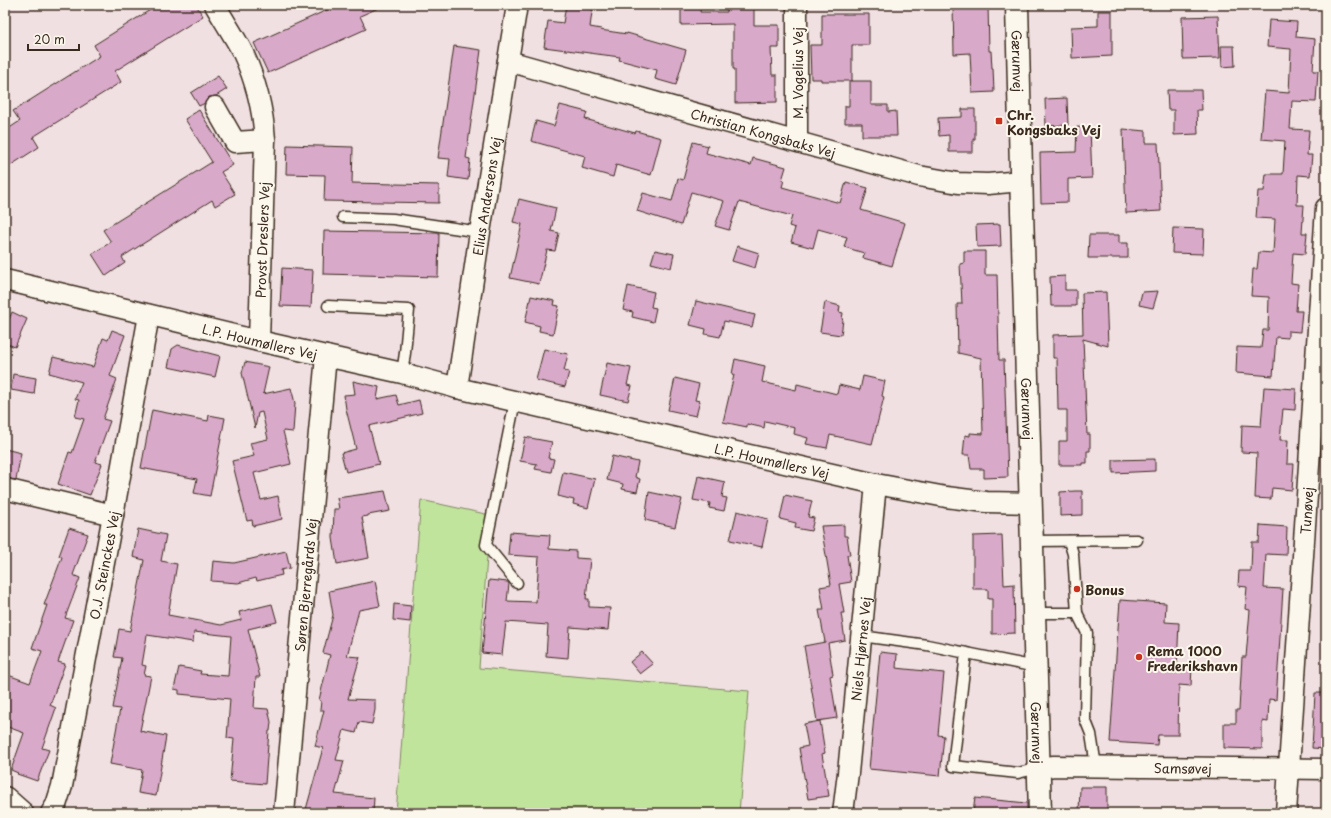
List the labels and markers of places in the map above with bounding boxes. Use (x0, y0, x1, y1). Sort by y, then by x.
place label: Chr. Kongsbaks Vej (1007, 105, 1101, 139)
marker: Chr. Kongsbaks Vej (994, 116, 1004, 126)
place label: Bonus (1085, 580, 1124, 599)
marker: Bonus (1072, 584, 1082, 594)
place label: Rema 1000 Frederikshavn (1147, 641, 1238, 675)
marker: Rema 1000 Frederikshavn (1134, 652, 1144, 662)

